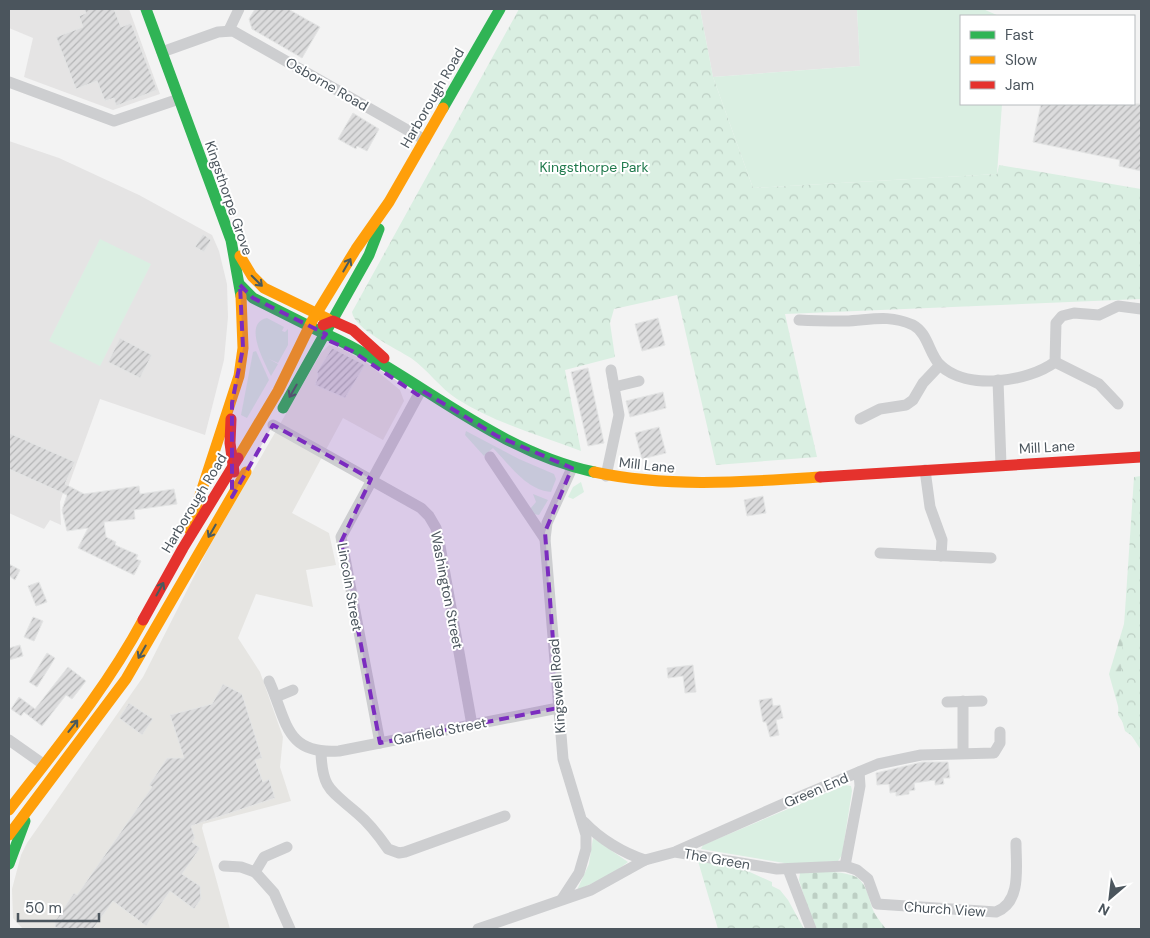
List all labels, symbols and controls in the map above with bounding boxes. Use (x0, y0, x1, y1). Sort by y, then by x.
legend (960, 15, 1135, 105)
text: Fast (1005, 25, 1034, 45)
street label: Harborough Road (396, 45, 468, 151)
text: Slow (1005, 50, 1038, 70)
street label: Osborne Road (282, 53, 372, 115)
text: Jam (1005, 75, 1034, 95)
street label: Kingsthorpe Grove (201, 138, 257, 258)
park label: Kingsthorpe Park (539, 158, 649, 176)
one-way arrow (342, 258, 352, 272)
one-way arrow (251, 275, 263, 287)
one-way arrow (288, 383, 298, 398)
street label: Mill Lane (1019, 437, 1076, 457)
street label: Harborough Road (157, 450, 231, 556)
street label: Mill Lane (618, 453, 676, 477)
one-way arrow (206, 524, 216, 538)
street label: Washington Street (427, 529, 467, 651)
street label: Lincoln Street (333, 541, 367, 633)
one-way arrow (156, 583, 166, 597)
street label: Kingswell Road (545, 638, 569, 734)
one-way arrow (136, 645, 146, 659)
street label: Garfield Street (392, 713, 488, 749)
one-way arrow (68, 719, 78, 733)
street label: Green End (781, 768, 851, 812)
street label: The Green (682, 844, 752, 874)
north arrow (1085, 873, 1135, 923)
scale bar (18, 890, 99, 922)
street label: Church View (904, 897, 987, 921)
text: 50 m (25, 898, 62, 918)
text: N (1095, 899, 1113, 920)

